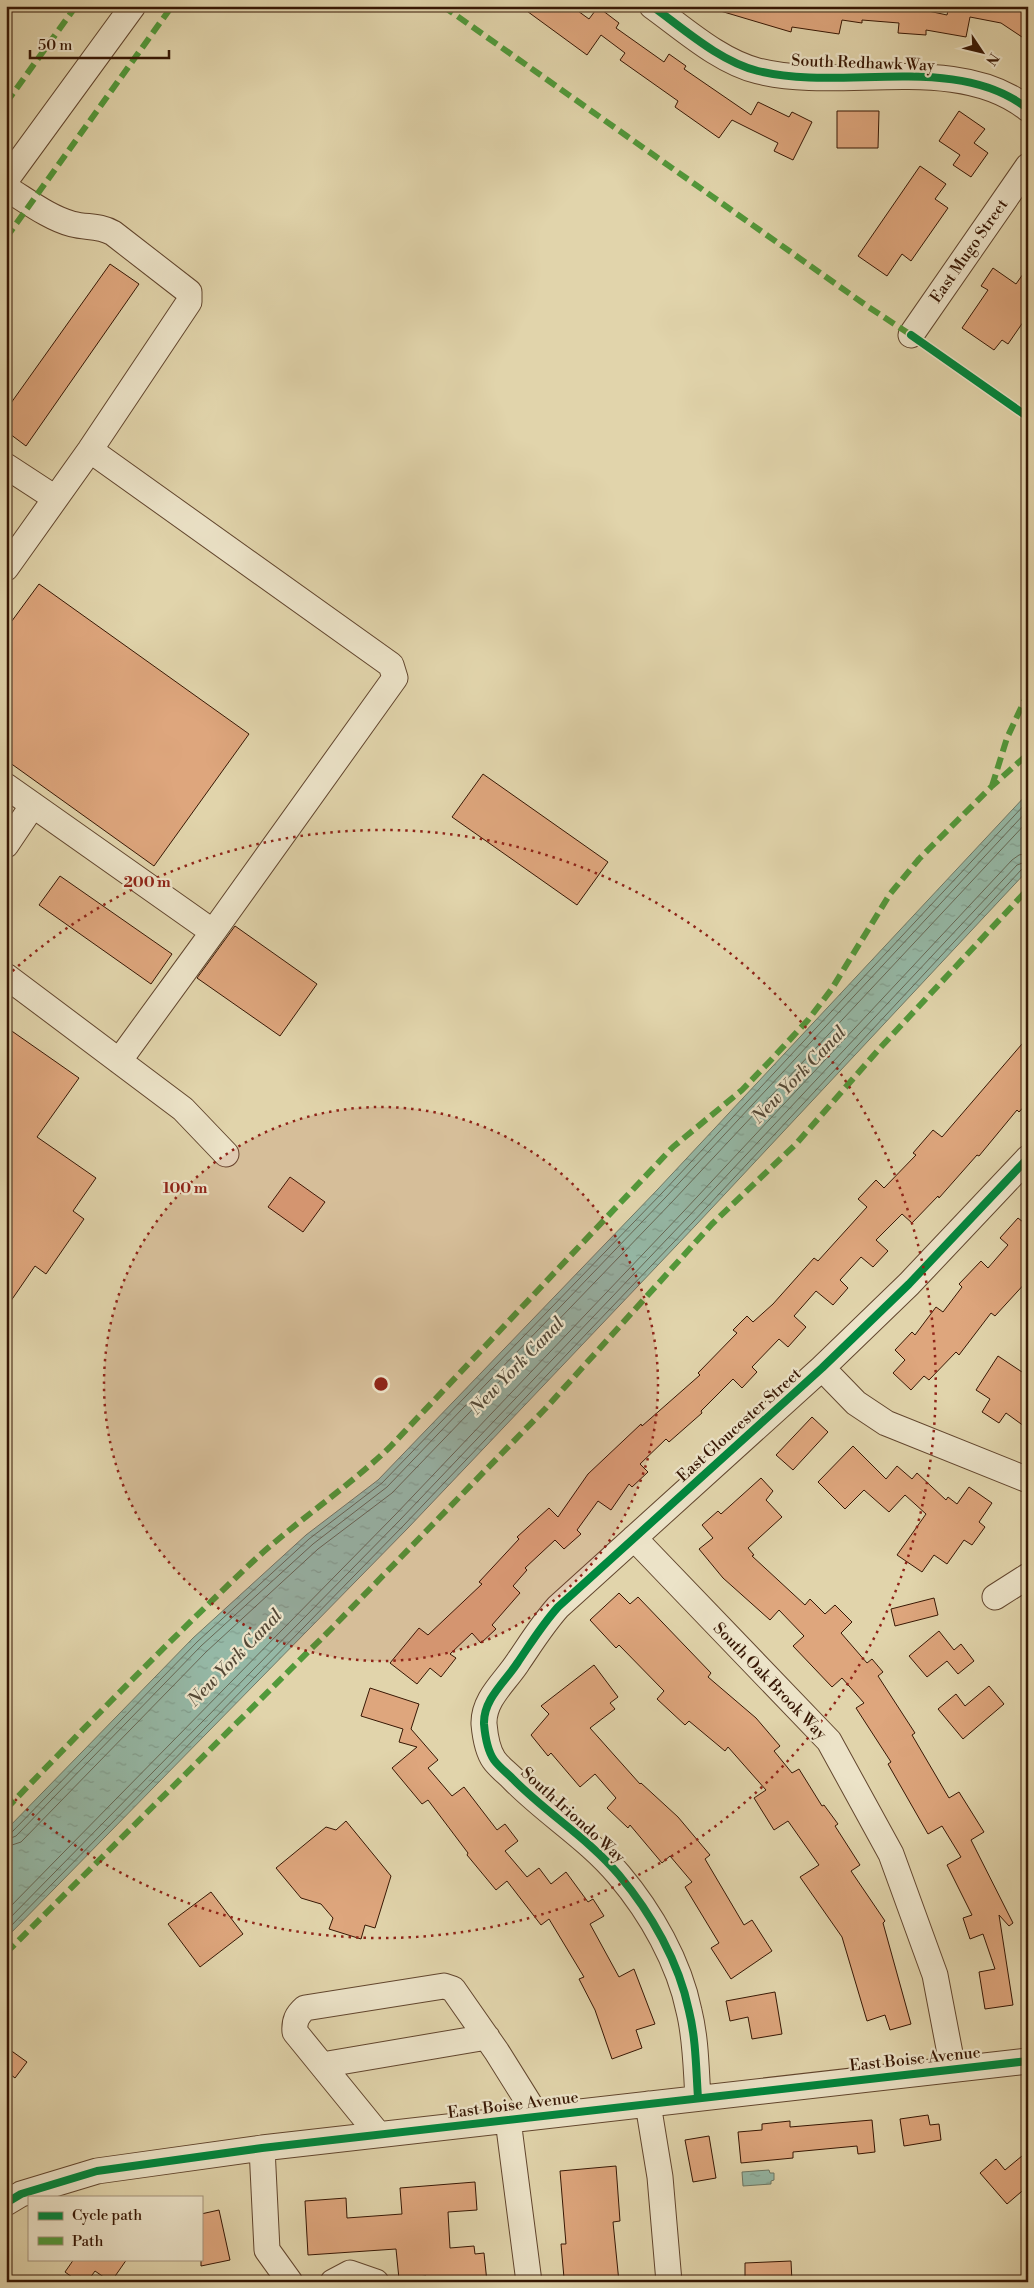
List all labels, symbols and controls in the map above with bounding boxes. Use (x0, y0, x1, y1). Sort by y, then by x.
scale bar (30, 28, 169, 60)
north arrow (956, 28, 1006, 78)
text: 50 m (38, 36, 72, 55)
text: N (981, 49, 1002, 69)
street label: South Redhawk Way (791, 51, 935, 76)
street label: East Mugo Street (926, 195, 1013, 307)
text: 200 m (123, 873, 171, 892)
water label: New York Canal (746, 1021, 852, 1129)
text: 100 m (163, 1179, 208, 1198)
water label: New York Canal (464, 1312, 570, 1420)
street label: East Gloucester Street (673, 1364, 806, 1486)
centre of rings (372, 1375, 390, 1393)
water label: New York Canal (182, 1604, 288, 1712)
street label: South Oak Brook Way (709, 1618, 831, 1744)
street label: South Iriondo Way (517, 1763, 630, 1867)
street label: East Boise Avenue (848, 2042, 982, 2076)
street label: East Boise Avenue (446, 2087, 580, 2123)
legend (28, 2196, 202, 2260)
text: Cycle path (72, 2206, 142, 2225)
text: Path (72, 2232, 104, 2251)

